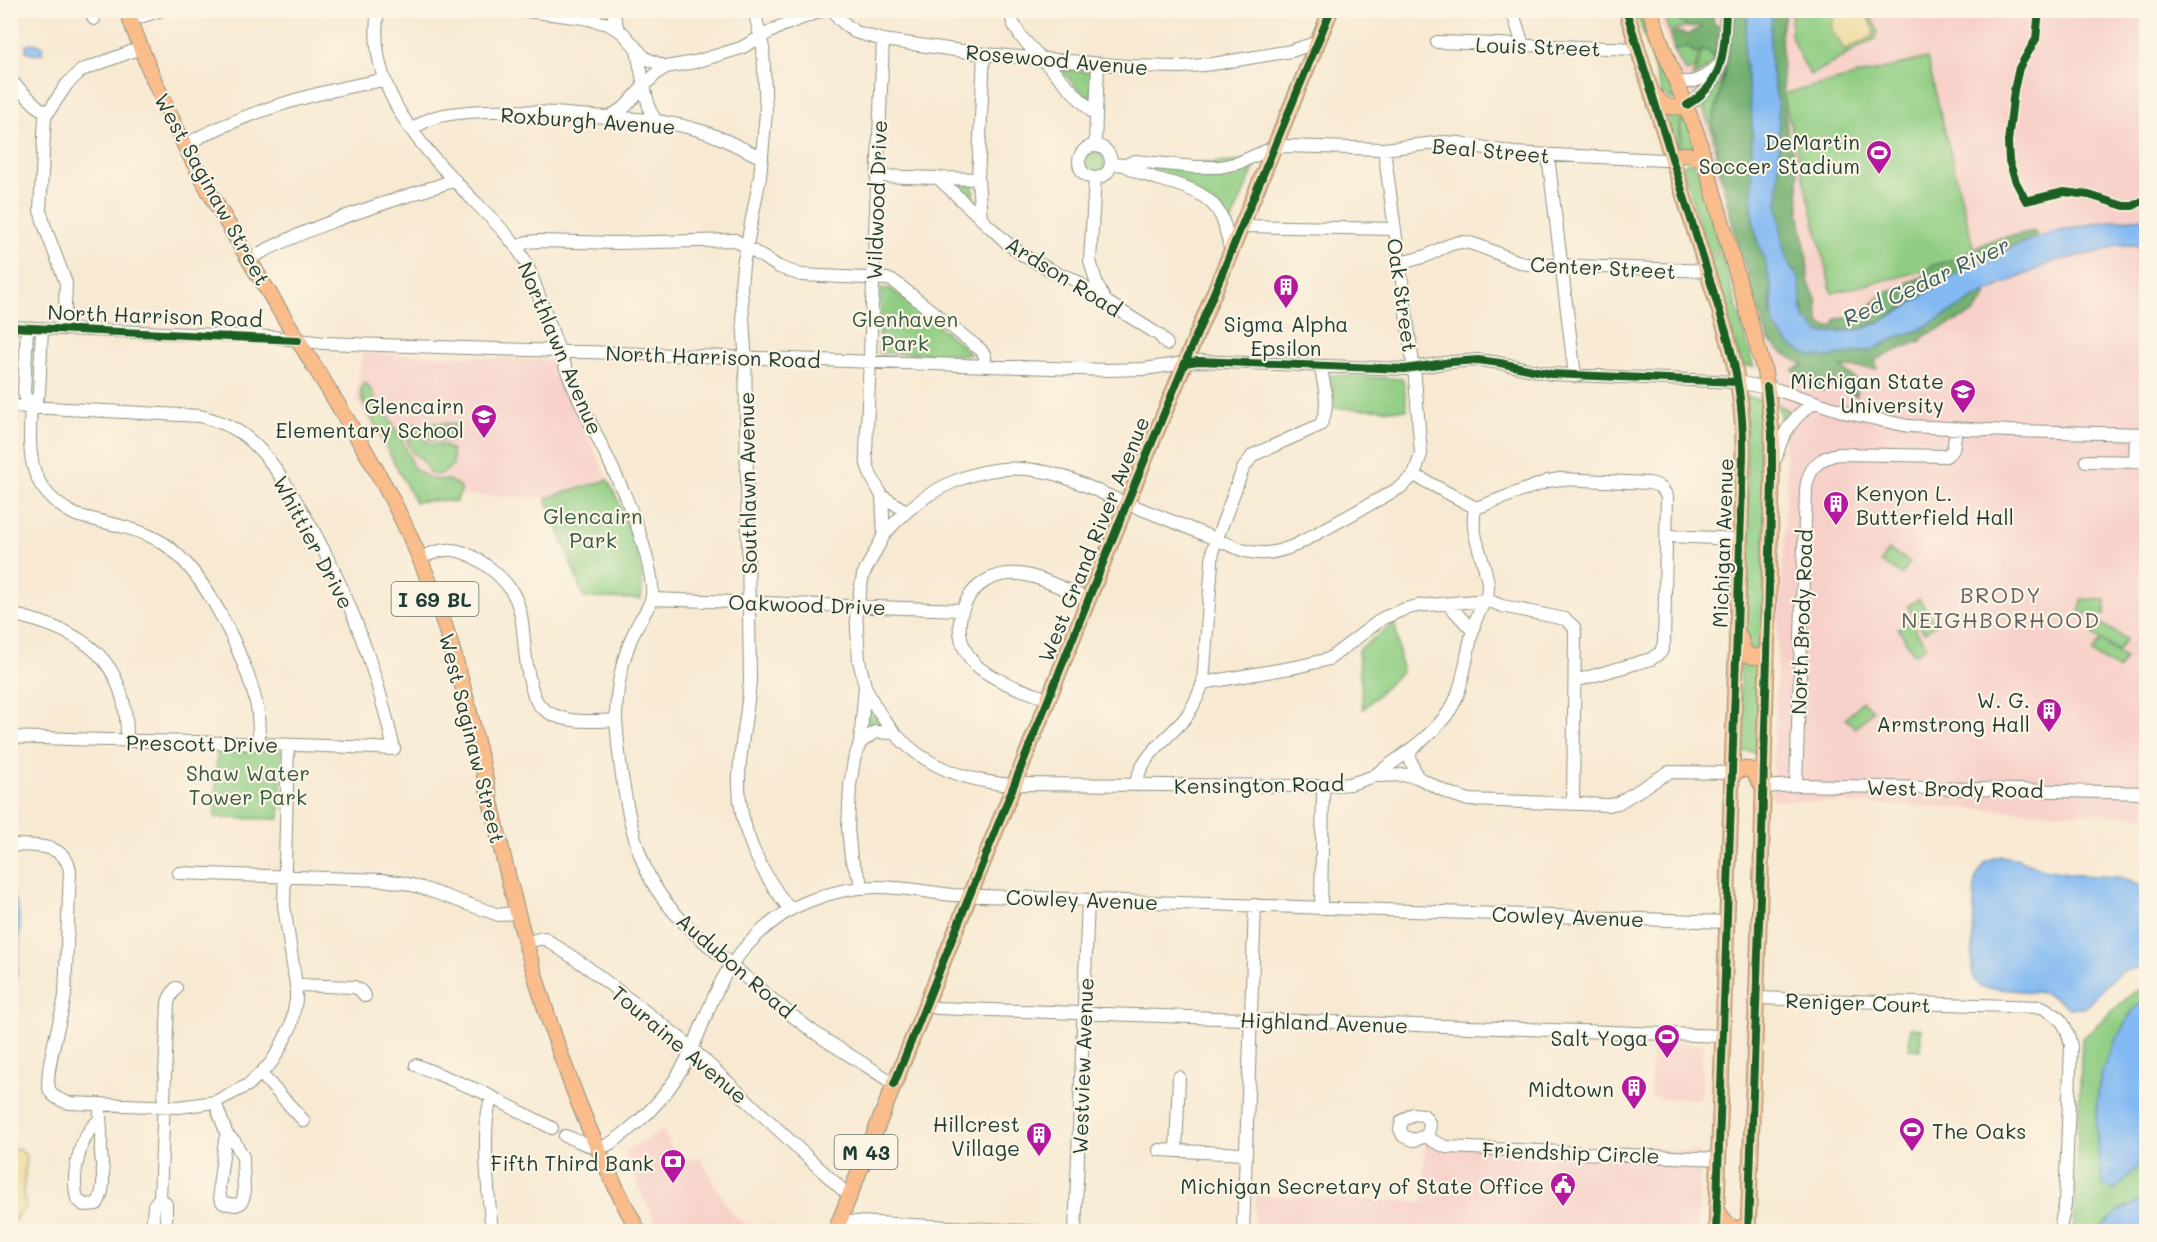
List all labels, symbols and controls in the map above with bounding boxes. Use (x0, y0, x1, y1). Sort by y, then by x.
street label: Louis Street (1475, 30, 1601, 62)
street label: Rosewood Avenue (965, 38, 1149, 80)
street label: West Saginaw Street (149, 88, 277, 290)
street label: Roxburgh Avenue (500, 100, 676, 140)
street label: Wildwood Drive (860, 119, 892, 281)
place label: DeMartin Soccer Stadium (1699, 128, 1860, 179)
street label: Beal Street (1431, 131, 1551, 169)
sports icon: DeMartin Soccer Stadium (1864, 138, 1894, 176)
street label: Ardson Road (1001, 230, 1127, 322)
water label: Red Cedar River (1838, 230, 2014, 332)
street label: Oak Street (1382, 236, 1424, 354)
street label: Center Street (1529, 250, 1677, 284)
street label: Northlawn Avenue (512, 257, 610, 439)
building icon: Sigma Alpha Epsilon (1271, 272, 1301, 310)
street label: North Harrison Road (47, 298, 263, 332)
park label: Glenhaven Park (852, 305, 958, 356)
place label: Sigma Alpha Epsilon (1224, 310, 1348, 361)
street label: North Harrison Road (605, 339, 821, 373)
place label: Michigan State University (1790, 367, 1944, 418)
school or university icon: Michigan State University (1948, 377, 1978, 415)
place label: Glencairn Elementary School (276, 392, 464, 443)
street label: Southlawn Avenue (732, 392, 762, 574)
school or university icon: Glencairn Elementary School (469, 402, 499, 440)
street label: West Grand River Avenue (1031, 412, 1155, 666)
street label: Michigan Avenue (1706, 458, 1738, 628)
street label: Whittier Drive (267, 471, 361, 613)
place label: Kenyon L. Butterfield Hall (1856, 479, 2014, 530)
building icon: Kenyon L. Butterfield Hall (1821, 489, 1851, 527)
park label: Glencairn Park (543, 502, 643, 553)
street label: North Brody Road (1784, 529, 1818, 715)
district label: BRODY NEIGHBORHOOD (1901, 580, 2101, 634)
road number: I 69 BL (392, 582, 478, 616)
street label: Oakwood Drive (728, 588, 886, 620)
street label: West Saginaw Street (434, 630, 512, 846)
place label: W. G. Armstrong Hall (1877, 686, 2030, 737)
building icon: W. G. Armstrong Hall (2034, 696, 2064, 734)
street label: Prescott Drive (126, 728, 278, 758)
park label: Shaw Water Tower Park (186, 759, 310, 810)
street label: Kensington Road (1174, 769, 1344, 799)
street label: West Brody Road (1866, 773, 2044, 803)
street label: Cowley Avenue (1005, 883, 1159, 915)
street label: Cowley Avenue (1491, 900, 1645, 932)
street label: Audubon Road (672, 906, 800, 1024)
street label: Westview Avenue (1065, 977, 1099, 1155)
street label: Touraine Avenue (606, 979, 754, 1109)
street label: Reniger Court (1785, 986, 1931, 1018)
street label: Highland Avenue (1240, 1006, 1408, 1038)
sports icon: Salt Yoga (1652, 1022, 1682, 1060)
place label: Salt Yoga (1550, 1024, 1648, 1051)
building icon: Midtown (1619, 1073, 1649, 1111)
place label: Midtown (1528, 1075, 1614, 1102)
place label: Hillcrest Village (933, 1110, 1020, 1161)
sports icon: The Oaks (1897, 1115, 1927, 1153)
place label: The Oaks (1932, 1117, 2026, 1144)
building icon: Hillcrest Village (1024, 1120, 1054, 1158)
road number: M 43 (834, 1135, 898, 1169)
street label: Friendship Circle (1482, 1135, 1660, 1169)
bank icon: Fifth Third Bank (658, 1147, 688, 1185)
place label: Fifth Third Bank (490, 1149, 654, 1176)
public building icon: Michigan Secretary of State Office (1548, 1170, 1578, 1208)
place label: Michigan Secretary of State Office (1180, 1172, 1544, 1199)

